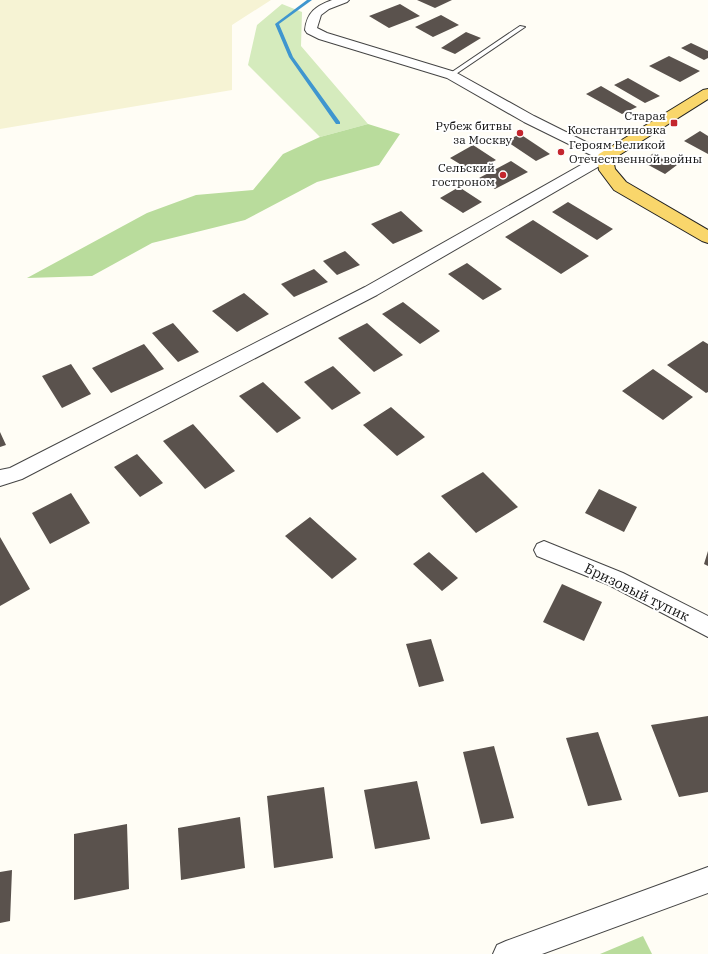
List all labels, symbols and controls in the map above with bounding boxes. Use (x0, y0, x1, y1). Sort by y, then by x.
place label: Старая Константиновка (567, 108, 666, 137)
place label: Рубеж битвы за Москву (435, 118, 513, 147)
marker: Старая Константиновка (669, 118, 679, 128)
marker: Рубеж битвы за Москву (515, 128, 525, 138)
place label: Героям Великой Отечественной войны (569, 137, 703, 166)
marker: Героям Великой Отечественной войны (556, 147, 566, 157)
place label: Сельский гостроном (432, 160, 495, 189)
marker: Сельский гостроном (498, 170, 508, 180)
street label: Бризовый тупик (582, 559, 692, 625)

